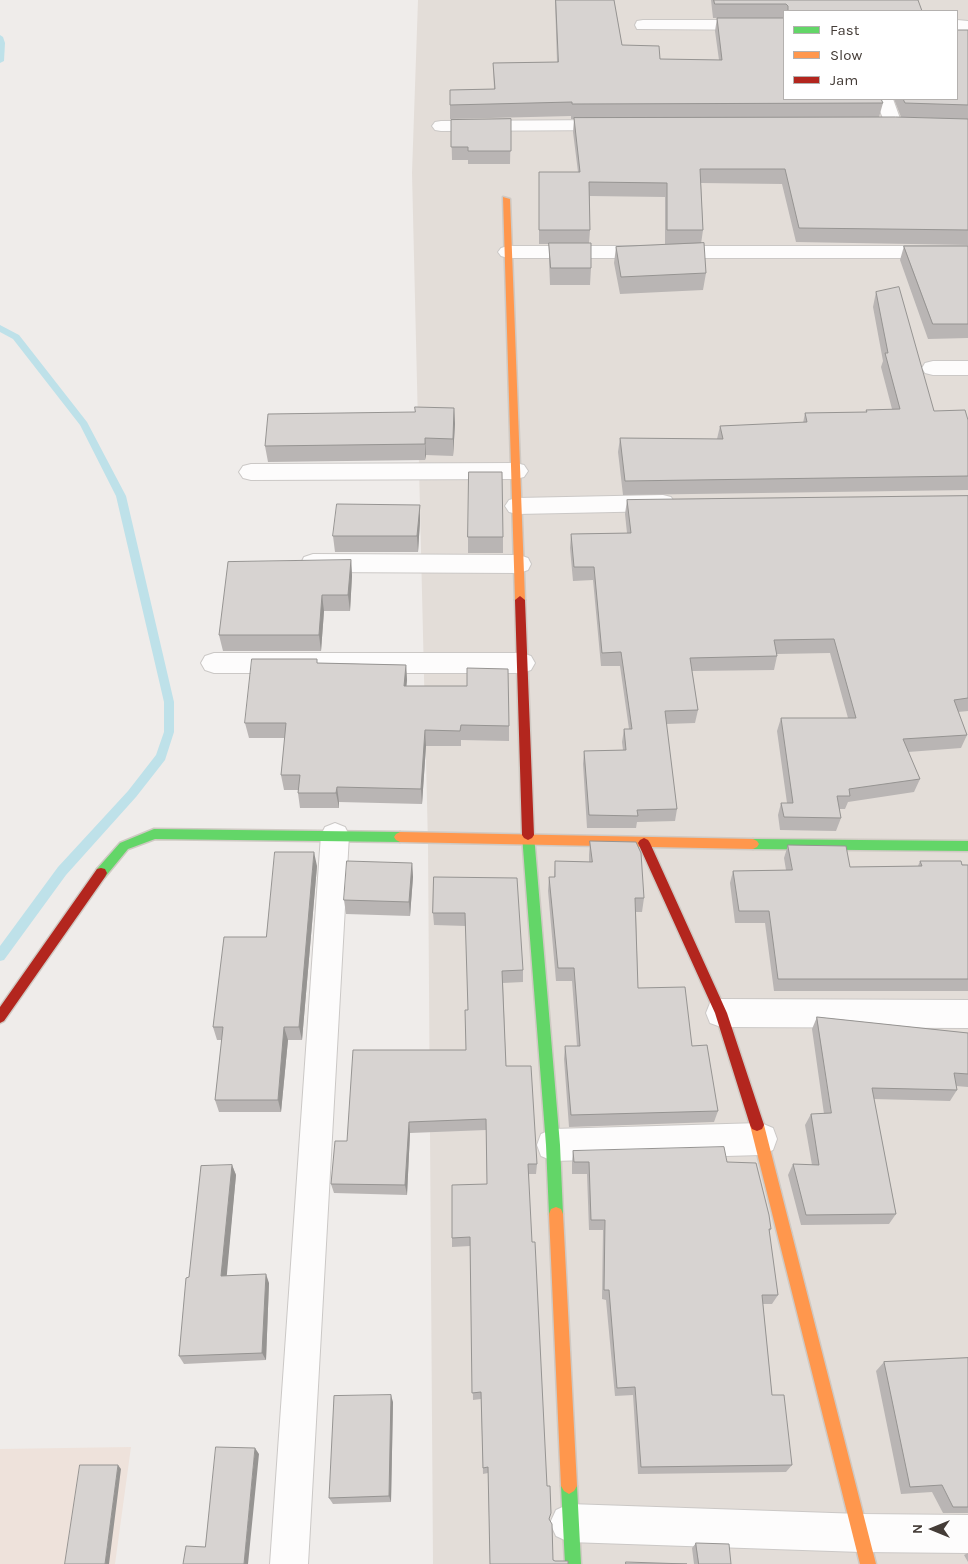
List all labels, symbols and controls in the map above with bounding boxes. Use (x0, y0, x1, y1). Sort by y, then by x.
legend (783, 10, 958, 100)
text: Fast (830, 21, 859, 39)
text: Slow (830, 46, 862, 64)
text: Jam (830, 71, 858, 89)
north arrow (908, 1504, 958, 1554)
text: N (909, 1524, 926, 1534)

